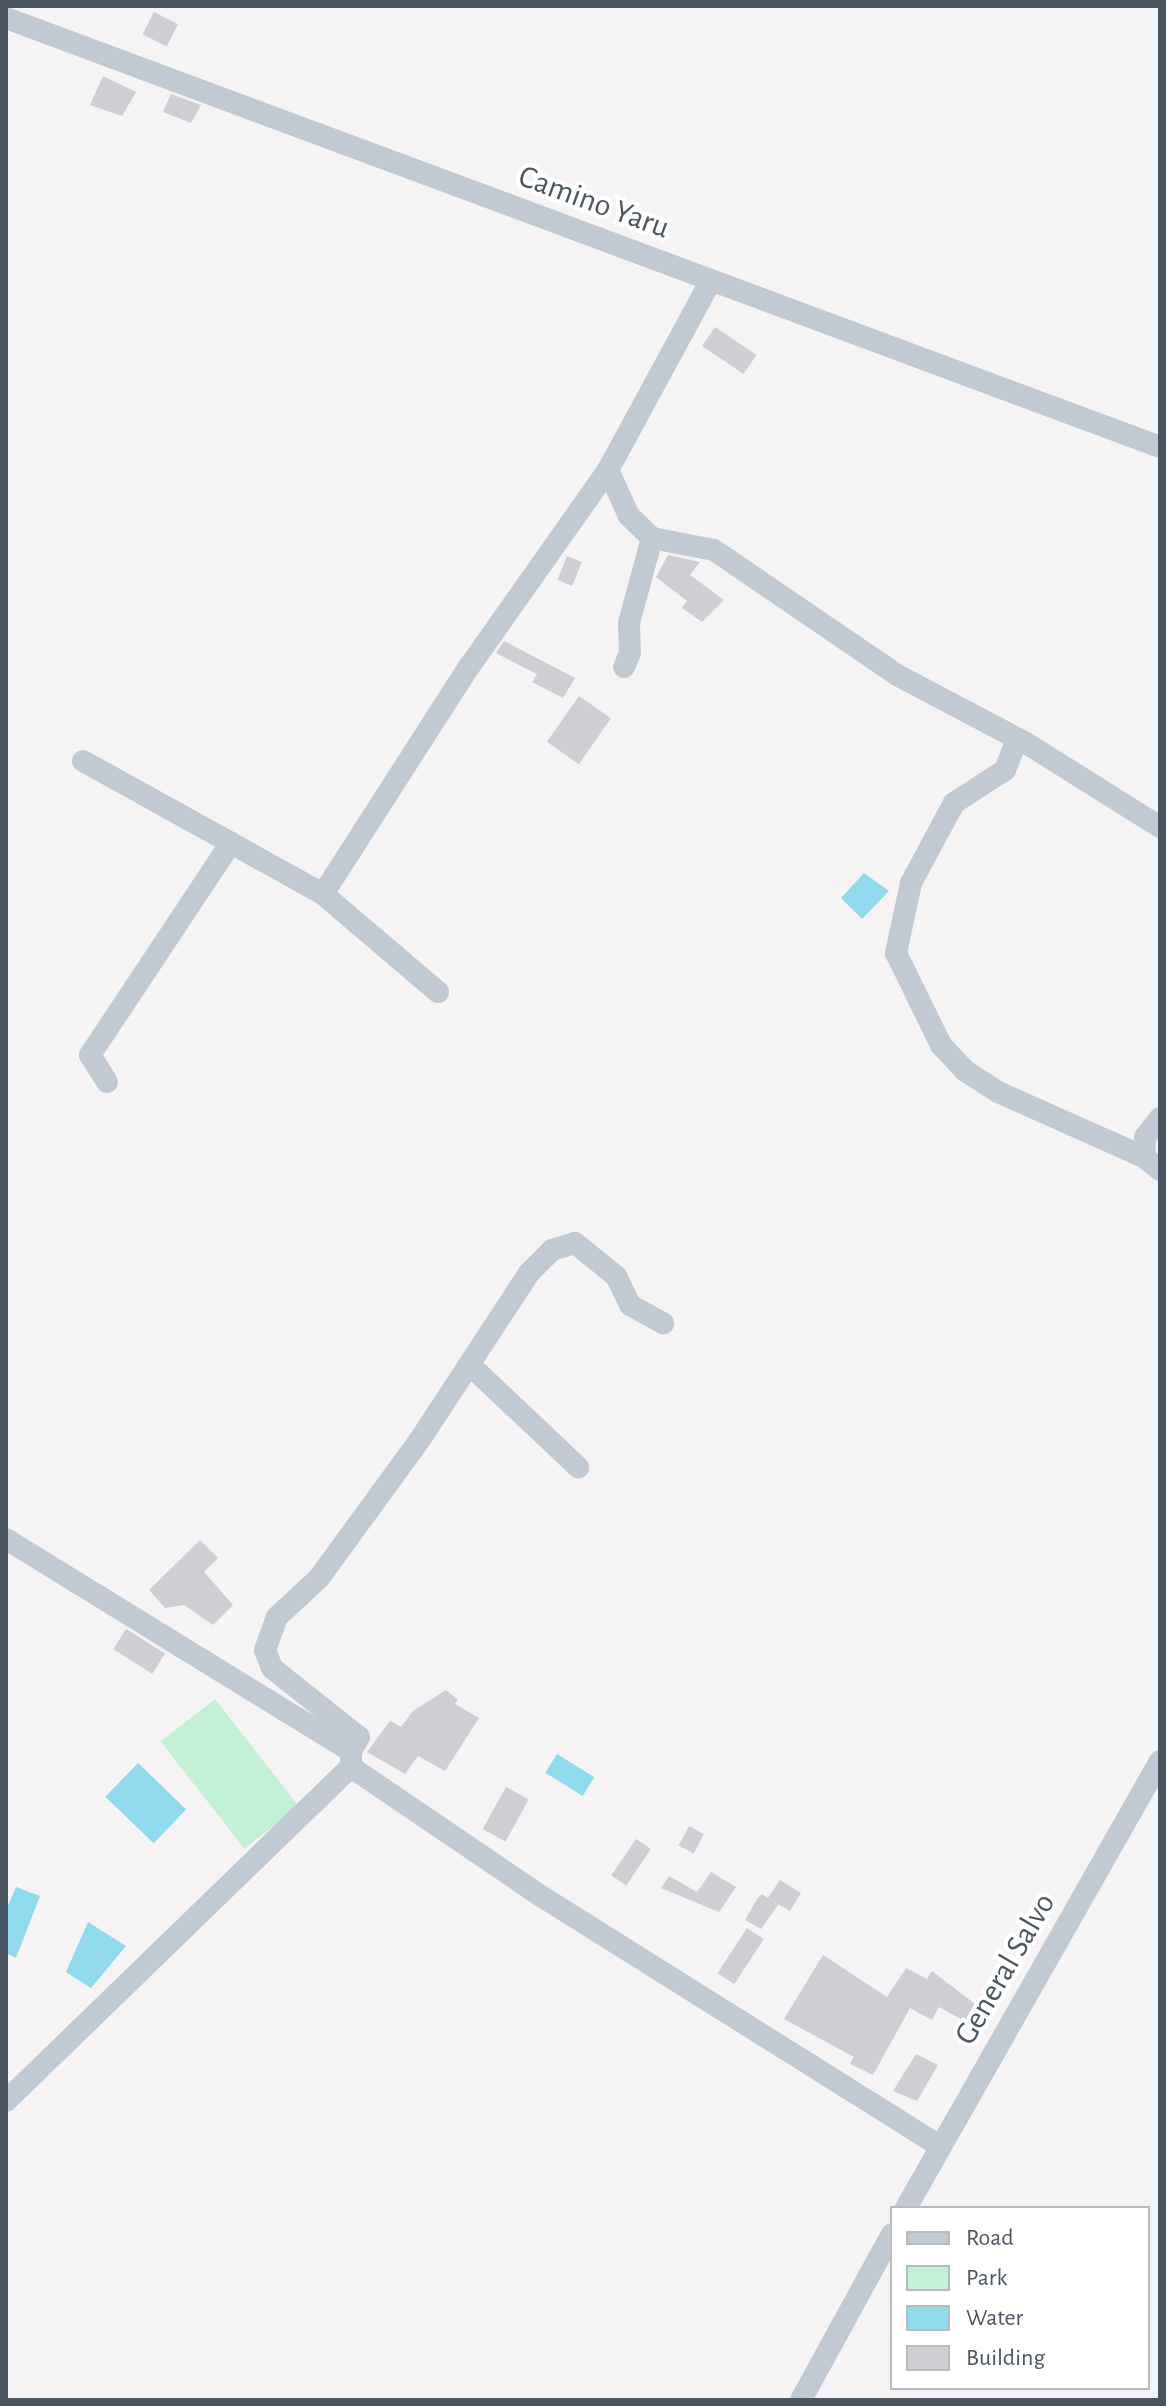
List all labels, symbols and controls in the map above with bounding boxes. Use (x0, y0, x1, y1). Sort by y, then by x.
street label: Camino Yaru (513, 157, 675, 247)
street label: General Salvo (946, 1886, 1064, 2052)
legend (890, 2206, 1150, 2390)
text: Road (966, 2226, 1014, 2250)
text: Park (966, 2266, 1007, 2290)
text: Water (966, 2306, 1023, 2330)
text: Building (966, 2346, 1045, 2370)

